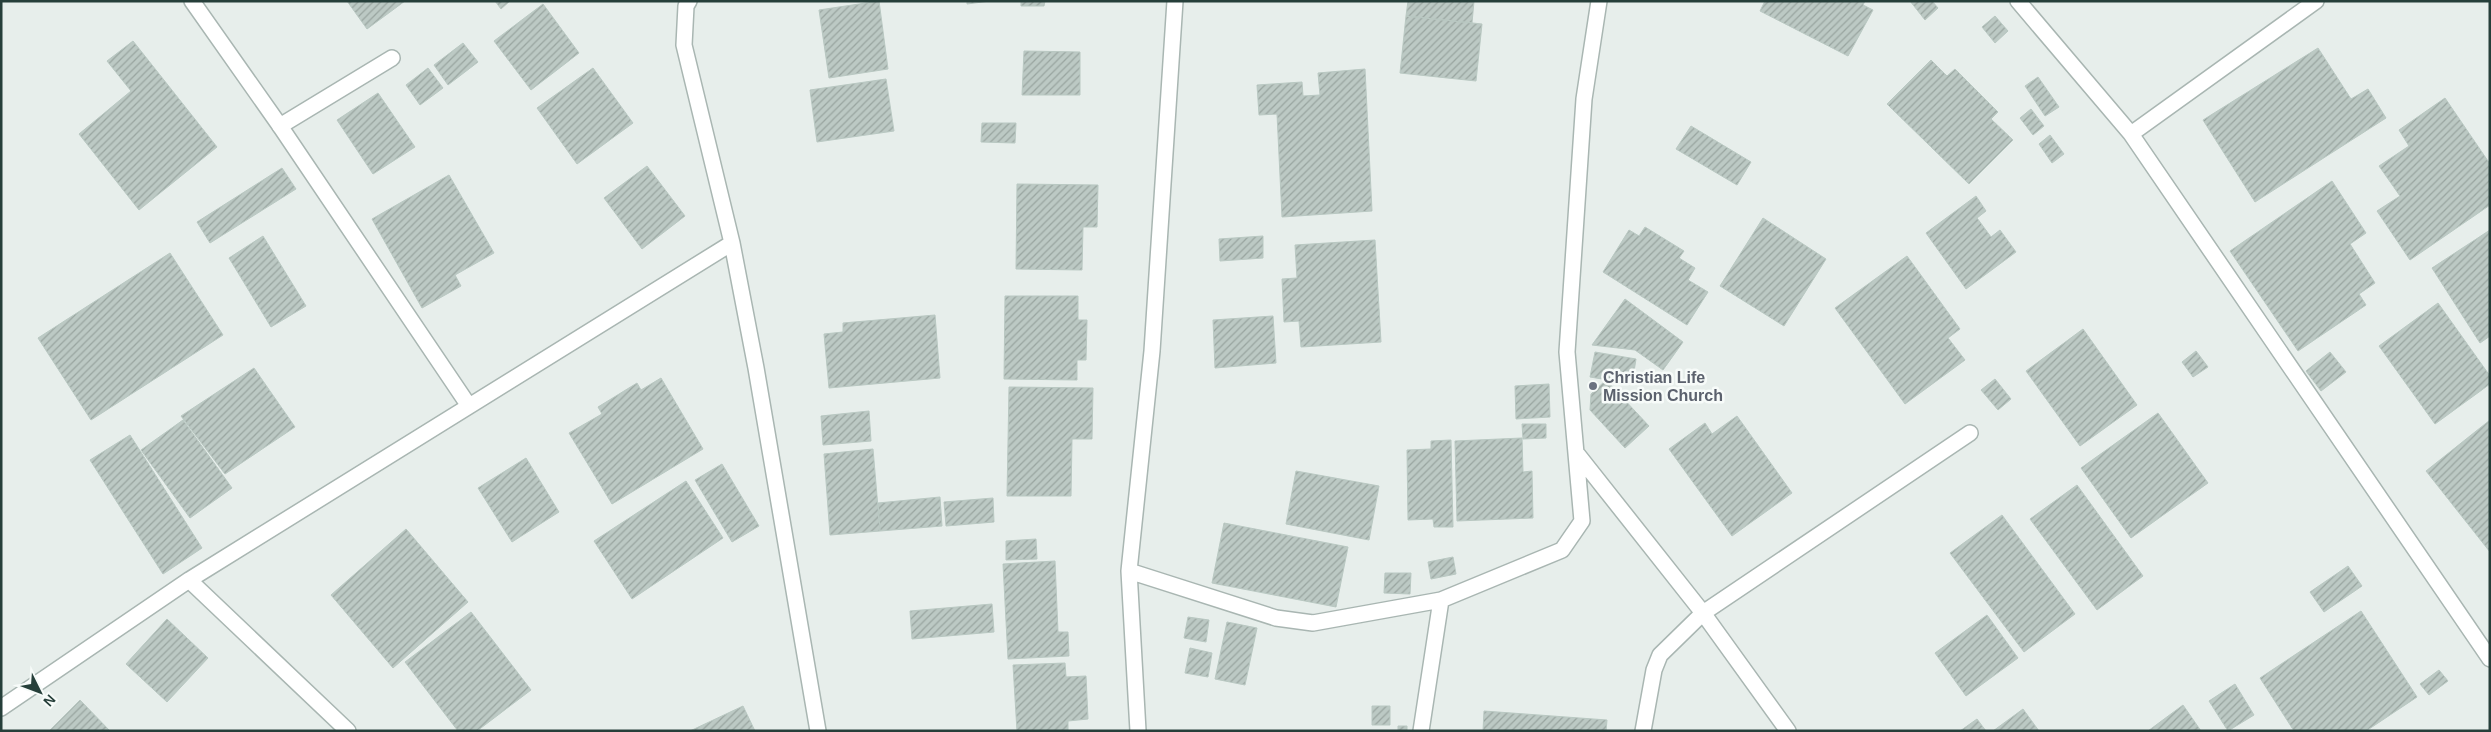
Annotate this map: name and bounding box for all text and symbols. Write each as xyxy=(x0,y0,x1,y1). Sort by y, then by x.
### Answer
place label: Christian Life Mission Church xyxy=(1603,369,1723,404)
marker: Christian Life Mission Church xyxy=(1587,380,1599,392)
north arrow xyxy=(15,667,65,717)
text: N xyxy=(40,692,59,710)

